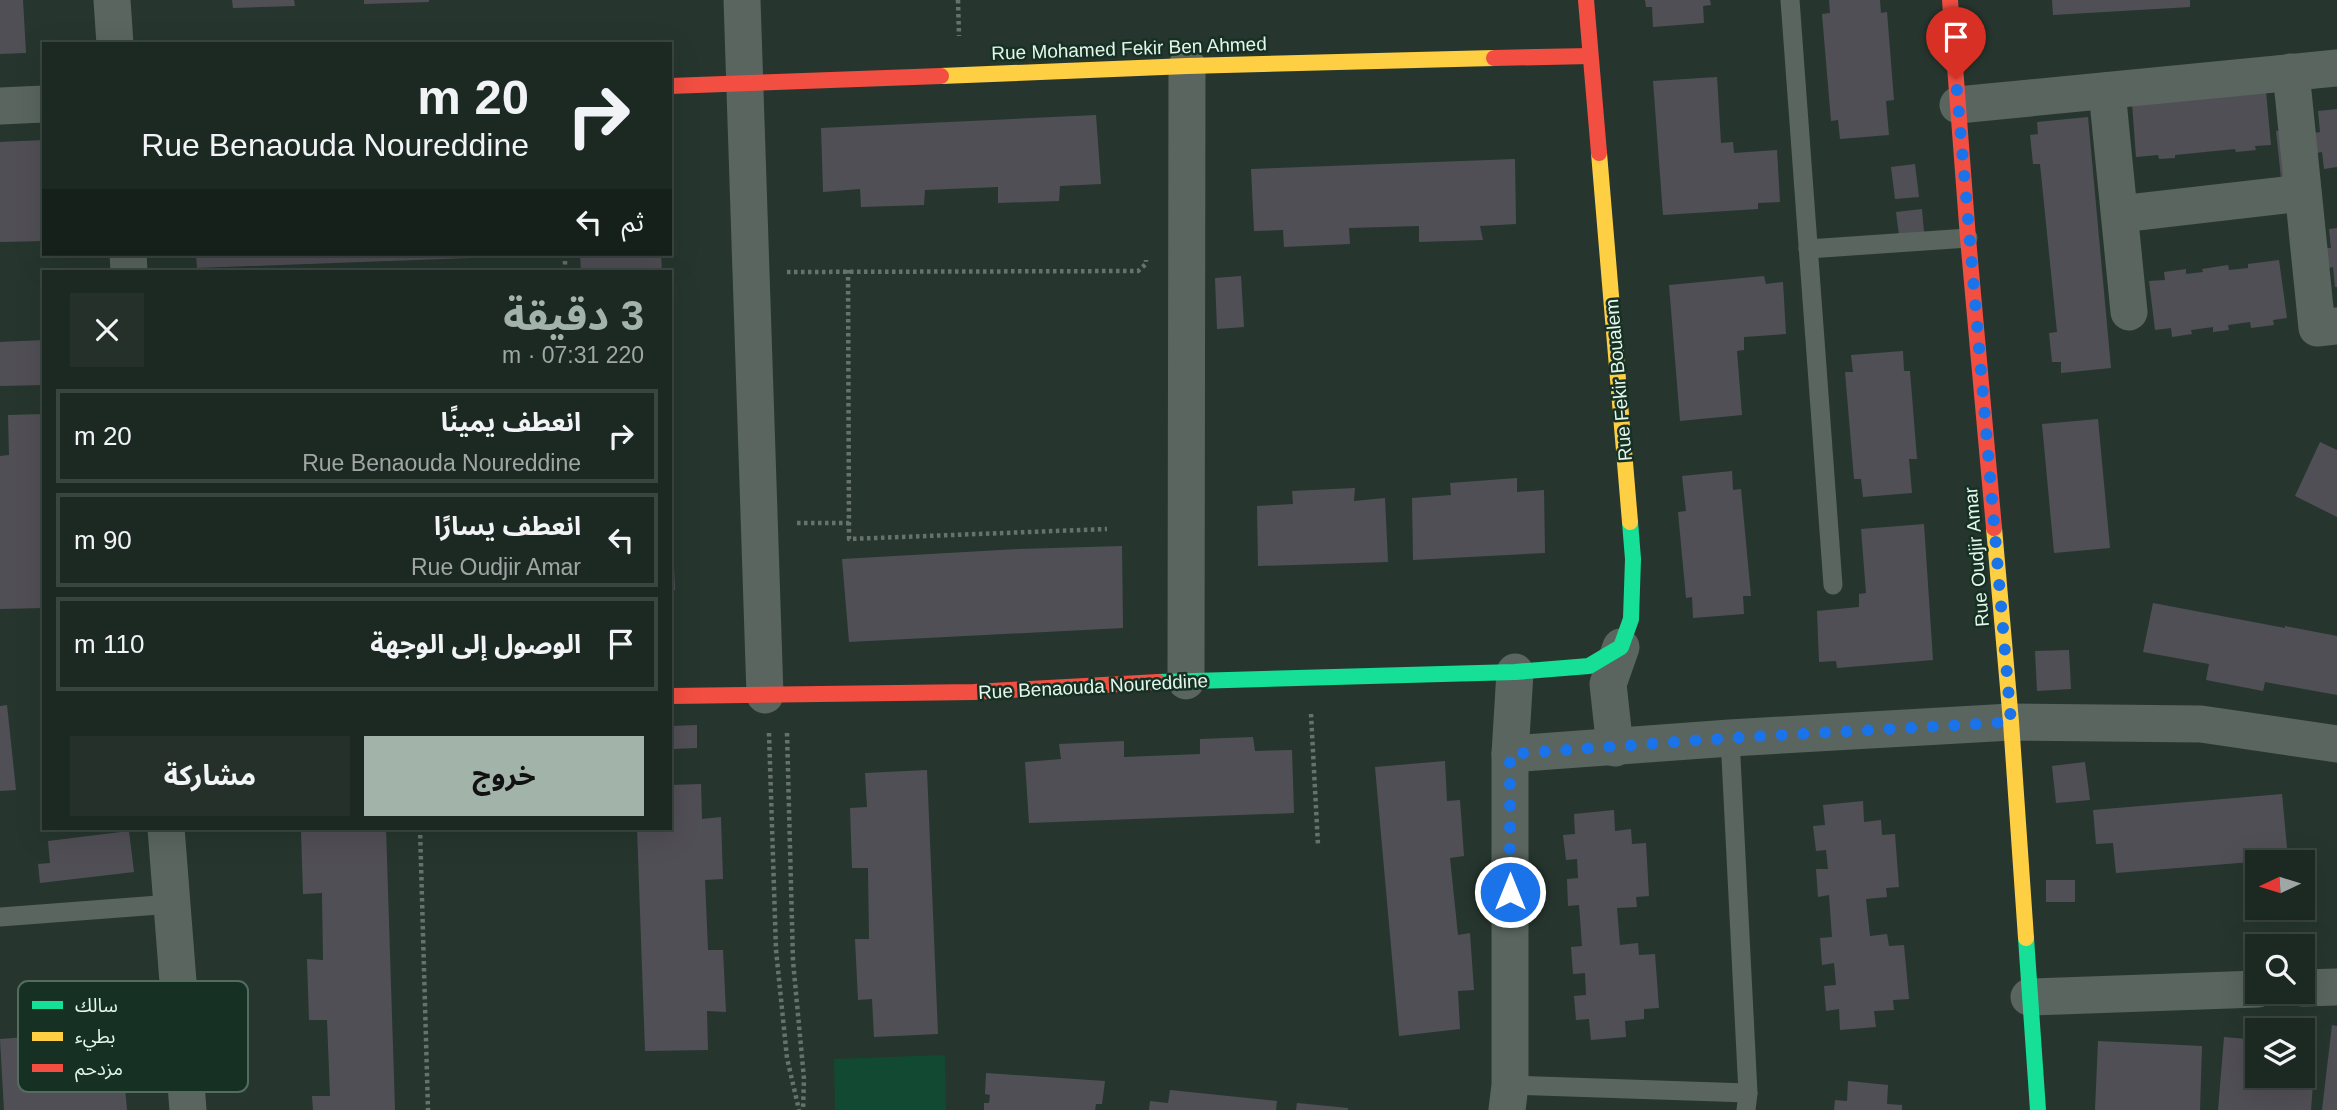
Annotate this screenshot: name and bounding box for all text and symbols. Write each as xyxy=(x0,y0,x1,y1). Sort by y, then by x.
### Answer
pin xyxy=(1926,7,1986,79)
icon: arrive xyxy=(1937,18,1975,56)
street label: Rue Mohamed Fekir Ben Ahmed xyxy=(991,33,1267,64)
text: 20 m xyxy=(417,70,529,124)
icon: right xyxy=(553,70,644,161)
text: Rue Benaouda Noureddine xyxy=(141,127,529,163)
icon: left xyxy=(570,203,608,241)
text: ثم xyxy=(622,207,644,237)
text: 3 دقيقة xyxy=(503,292,644,339)
button: close xyxy=(70,293,144,367)
street label: Rue Fekir Boualem xyxy=(1601,298,1636,462)
text: 220 m · 07:31 xyxy=(502,342,644,368)
text: انعطف يمينًا xyxy=(441,407,581,437)
icon: right xyxy=(602,417,640,455)
text: 20 m xyxy=(74,421,132,451)
text: Rue Benaouda Noureddine xyxy=(302,450,581,476)
street label: Rue Oudjir Amar xyxy=(1960,485,1993,628)
text: انعطف يسارًا xyxy=(434,511,581,541)
icon: left xyxy=(602,521,640,559)
text: 90 m xyxy=(74,525,132,555)
text: Rue Oudjir Amar xyxy=(411,554,581,580)
icon: arrive xyxy=(602,625,640,663)
text: 110 m xyxy=(74,629,144,659)
text: الوصول إلى الوجهة xyxy=(370,629,581,659)
street label: Rue Benaouda Noureddine xyxy=(977,670,1209,703)
button: مشاركة xyxy=(70,736,350,816)
button: خروج xyxy=(364,736,644,816)
north arrow xyxy=(2245,850,2315,920)
map controls xyxy=(2245,850,2315,1088)
position arrow xyxy=(1473,855,1547,929)
button: search xyxy=(2245,934,2315,1004)
legend xyxy=(18,981,248,1092)
text: سالك xyxy=(75,995,118,1016)
button: layers xyxy=(2245,1018,2315,1088)
text: بطيء xyxy=(75,1026,115,1051)
text: مزدحم xyxy=(75,1058,123,1083)

